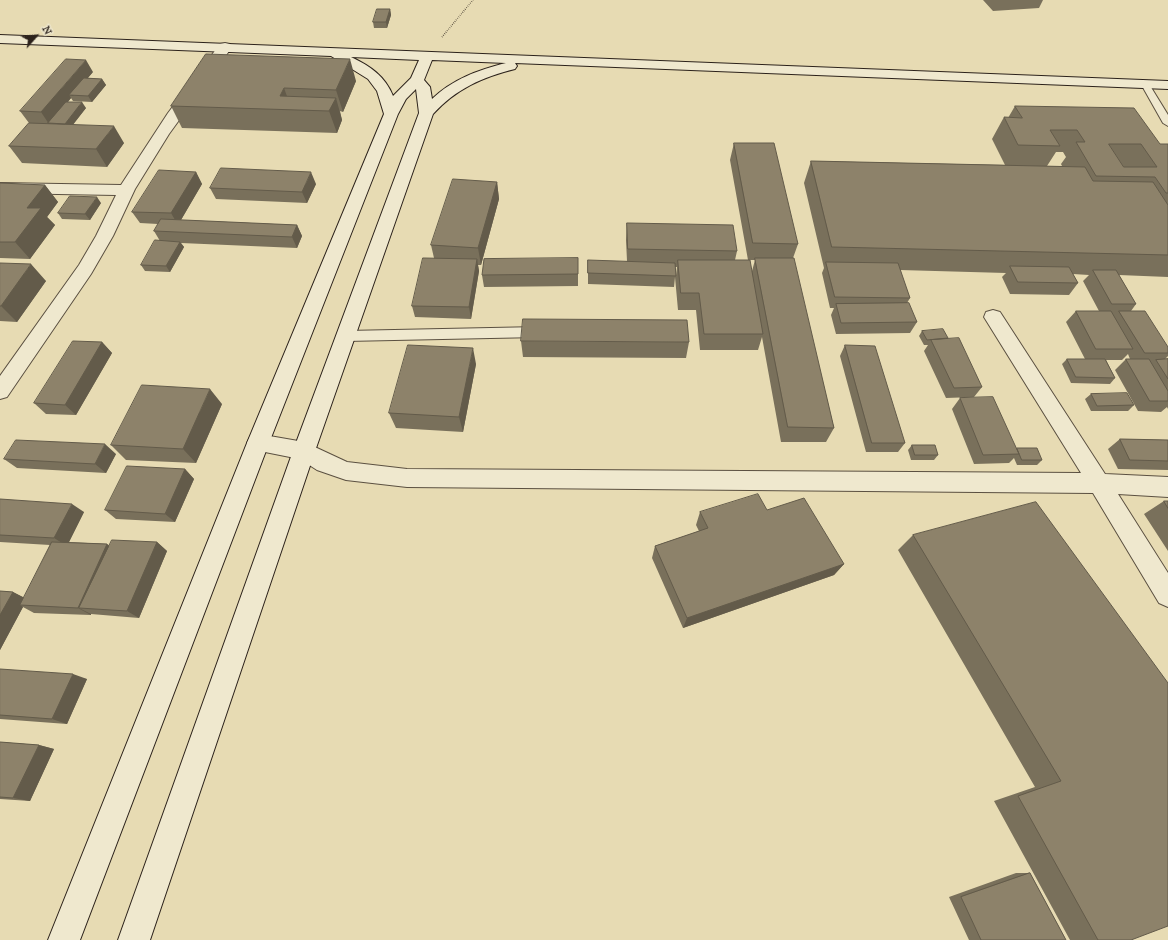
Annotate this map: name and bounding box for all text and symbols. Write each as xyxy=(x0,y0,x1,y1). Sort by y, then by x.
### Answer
north arrow xyxy=(16,16,56,56)
text: N xyxy=(39,24,55,37)

